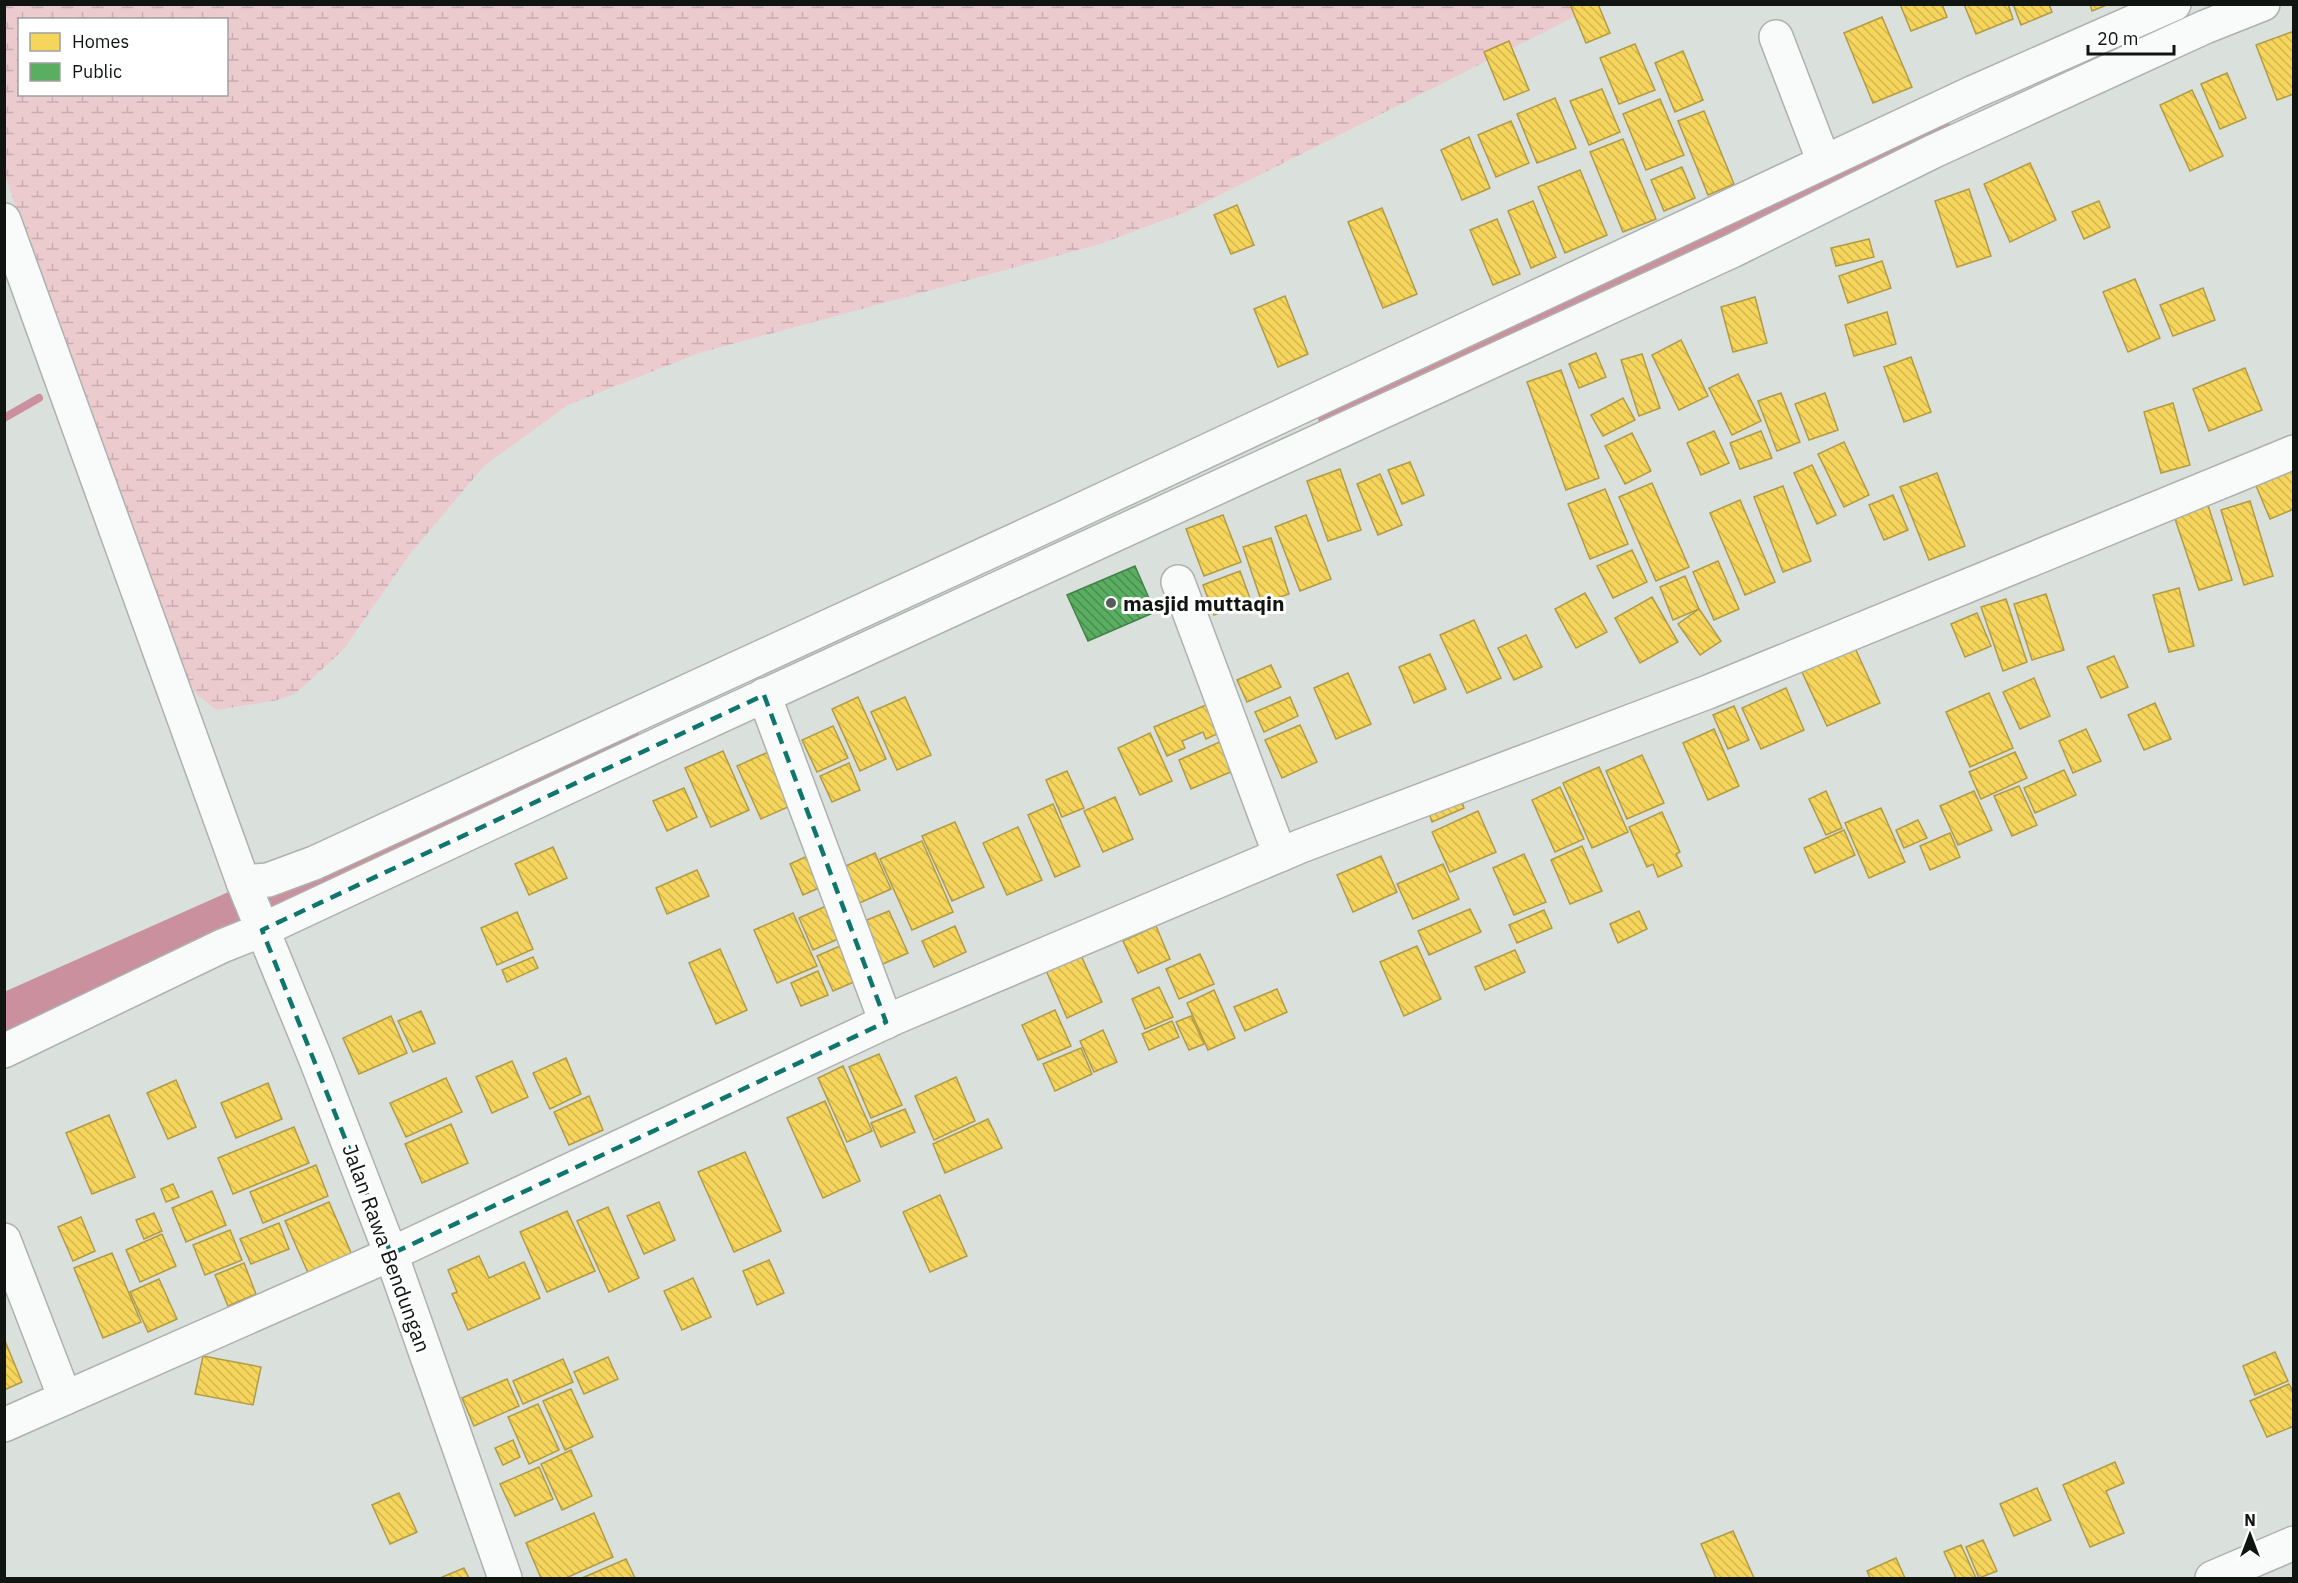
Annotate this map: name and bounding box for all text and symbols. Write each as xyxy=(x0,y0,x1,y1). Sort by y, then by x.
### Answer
legend xyxy=(18,18,228,96)
scale bar xyxy=(2088,18,2174,56)
text: 20 m xyxy=(2097,27,2139,50)
text: Homes xyxy=(72,30,129,53)
text: Public xyxy=(72,60,122,83)
place label: masjid muttaqin xyxy=(1123,589,1285,617)
marker: masjid muttaqin xyxy=(1104,596,1118,610)
street label: Jalan Rawa Bendungan xyxy=(336,1140,438,1356)
north arrow xyxy=(2220,1505,2280,1565)
text: N xyxy=(2244,1510,2256,1530)

